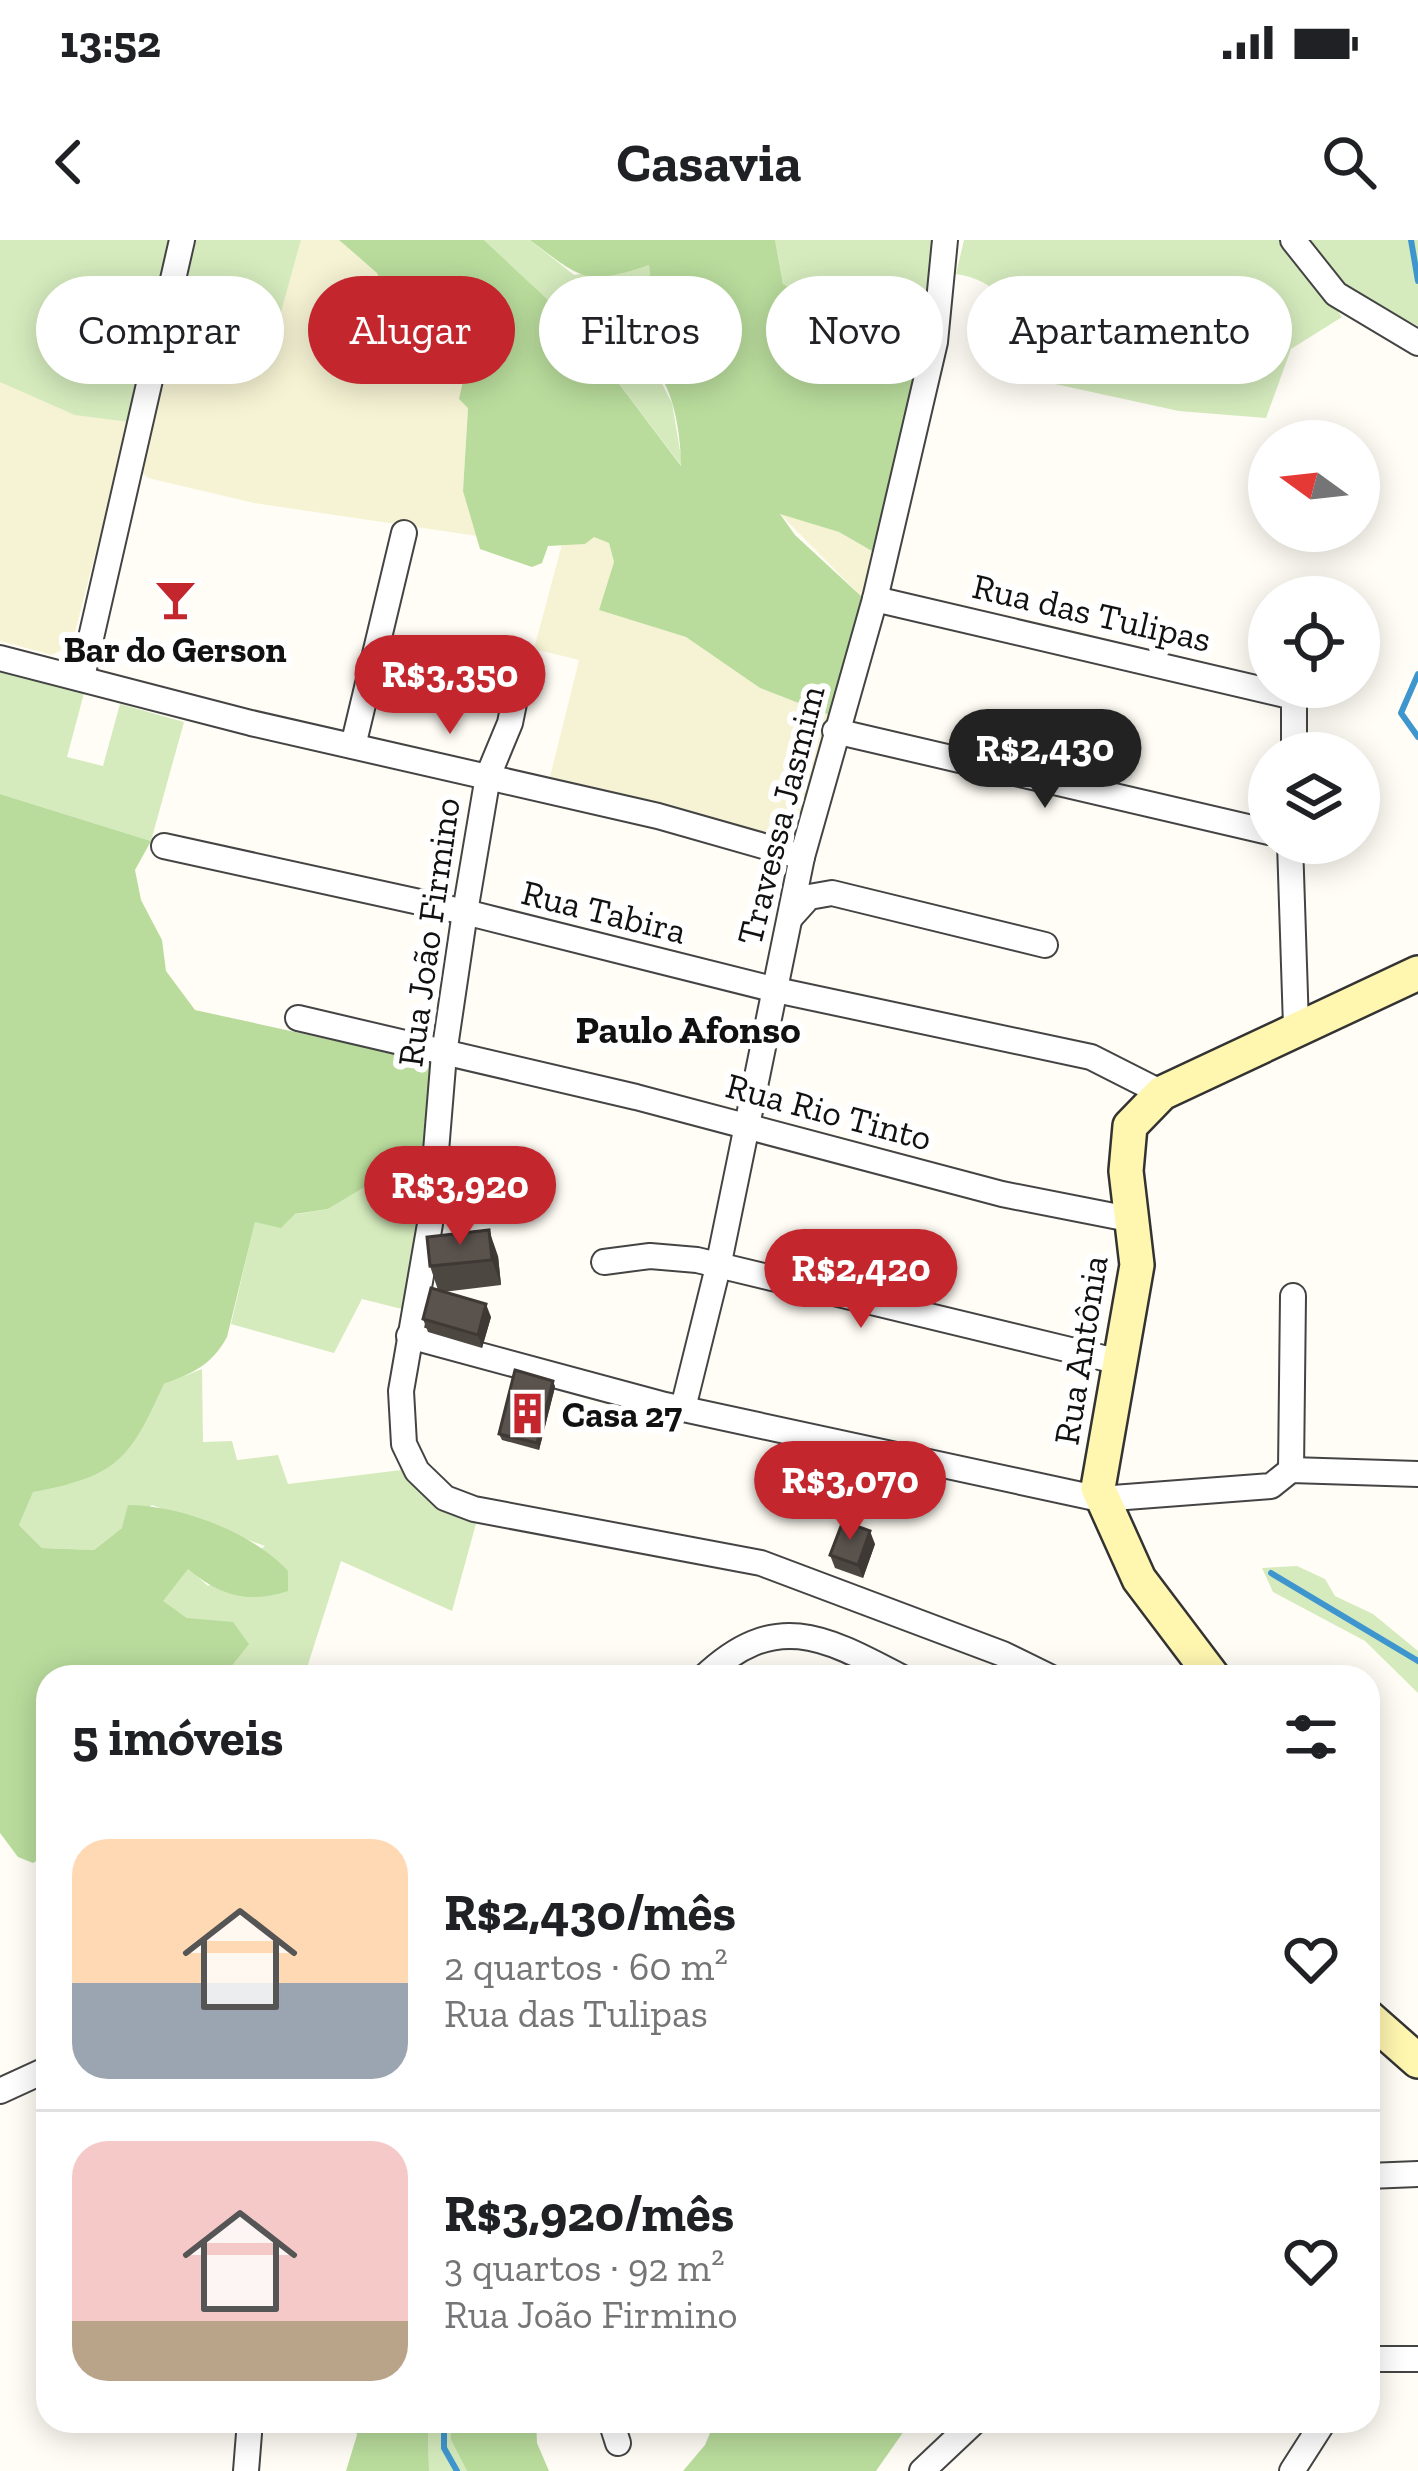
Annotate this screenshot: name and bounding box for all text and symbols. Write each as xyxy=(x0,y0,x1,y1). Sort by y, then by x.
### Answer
text: 13:52 xyxy=(60,15,161,69)
icon: back xyxy=(36,129,102,195)
icon: search xyxy=(1316,129,1382,195)
text: Casavia xyxy=(616,130,802,195)
chip: Comprar xyxy=(36,276,284,384)
chip: Alugar xyxy=(308,276,515,384)
chip: Filtros xyxy=(539,276,742,384)
chip: Novo xyxy=(766,276,943,384)
chip: Apartamento xyxy=(967,276,1292,384)
north arrow xyxy=(1248,420,1380,552)
map controls xyxy=(1248,420,1380,864)
street label: Rua das Tulipas xyxy=(968,564,1215,661)
bar icon: Bar do Gerson xyxy=(152,576,198,622)
button: locate xyxy=(1248,576,1380,708)
place label: Bar do Gerson xyxy=(63,628,287,671)
pin: R$3,350 xyxy=(339,635,561,737)
text: R$3,350 xyxy=(381,650,519,697)
street label: Travessa Jasmim xyxy=(728,681,833,949)
pin: R$2,430 xyxy=(934,709,1156,811)
text: R$2,430 xyxy=(975,724,1115,771)
button: layers xyxy=(1248,732,1380,864)
street label: Rua João Firmino xyxy=(388,795,469,1069)
street label: Rua Tabira xyxy=(517,870,690,953)
district label: Paulo Afonso xyxy=(575,1006,801,1053)
street label: Rua Rio Tinto xyxy=(721,1063,936,1160)
pin: R$3,920 xyxy=(349,1146,571,1248)
text: R$3,920 xyxy=(391,1161,529,1208)
pin: R$2,420 xyxy=(750,1229,972,1331)
text: R$2,420 xyxy=(791,1244,931,1291)
street label: Rua Antônia xyxy=(1044,1253,1117,1448)
building icon: Casa 27 xyxy=(505,1391,551,1437)
place label: Casa 27 xyxy=(562,1393,682,1436)
pin: R$3,070 xyxy=(739,1441,961,1543)
text: R$3,070 xyxy=(781,1456,919,1503)
icon: filters xyxy=(1278,1704,1344,1770)
text: 5 imóveis xyxy=(72,1707,283,1768)
text: R$2,430/mês xyxy=(444,1882,736,1943)
icon: home xyxy=(168,1887,312,2031)
icon: heart xyxy=(1278,1926,1344,1992)
text: 2 quartos · 60 m² xyxy=(444,1943,728,1990)
text: Rua das Tulipas xyxy=(444,1990,708,2037)
text: R$3,920/mês xyxy=(444,2183,734,2244)
icon: home xyxy=(168,2189,312,2333)
icon: heart xyxy=(1278,2228,1344,2294)
text: 3 quartos · 92 m² xyxy=(444,2244,725,2291)
text: Rua João Firmino xyxy=(444,2291,737,2338)

